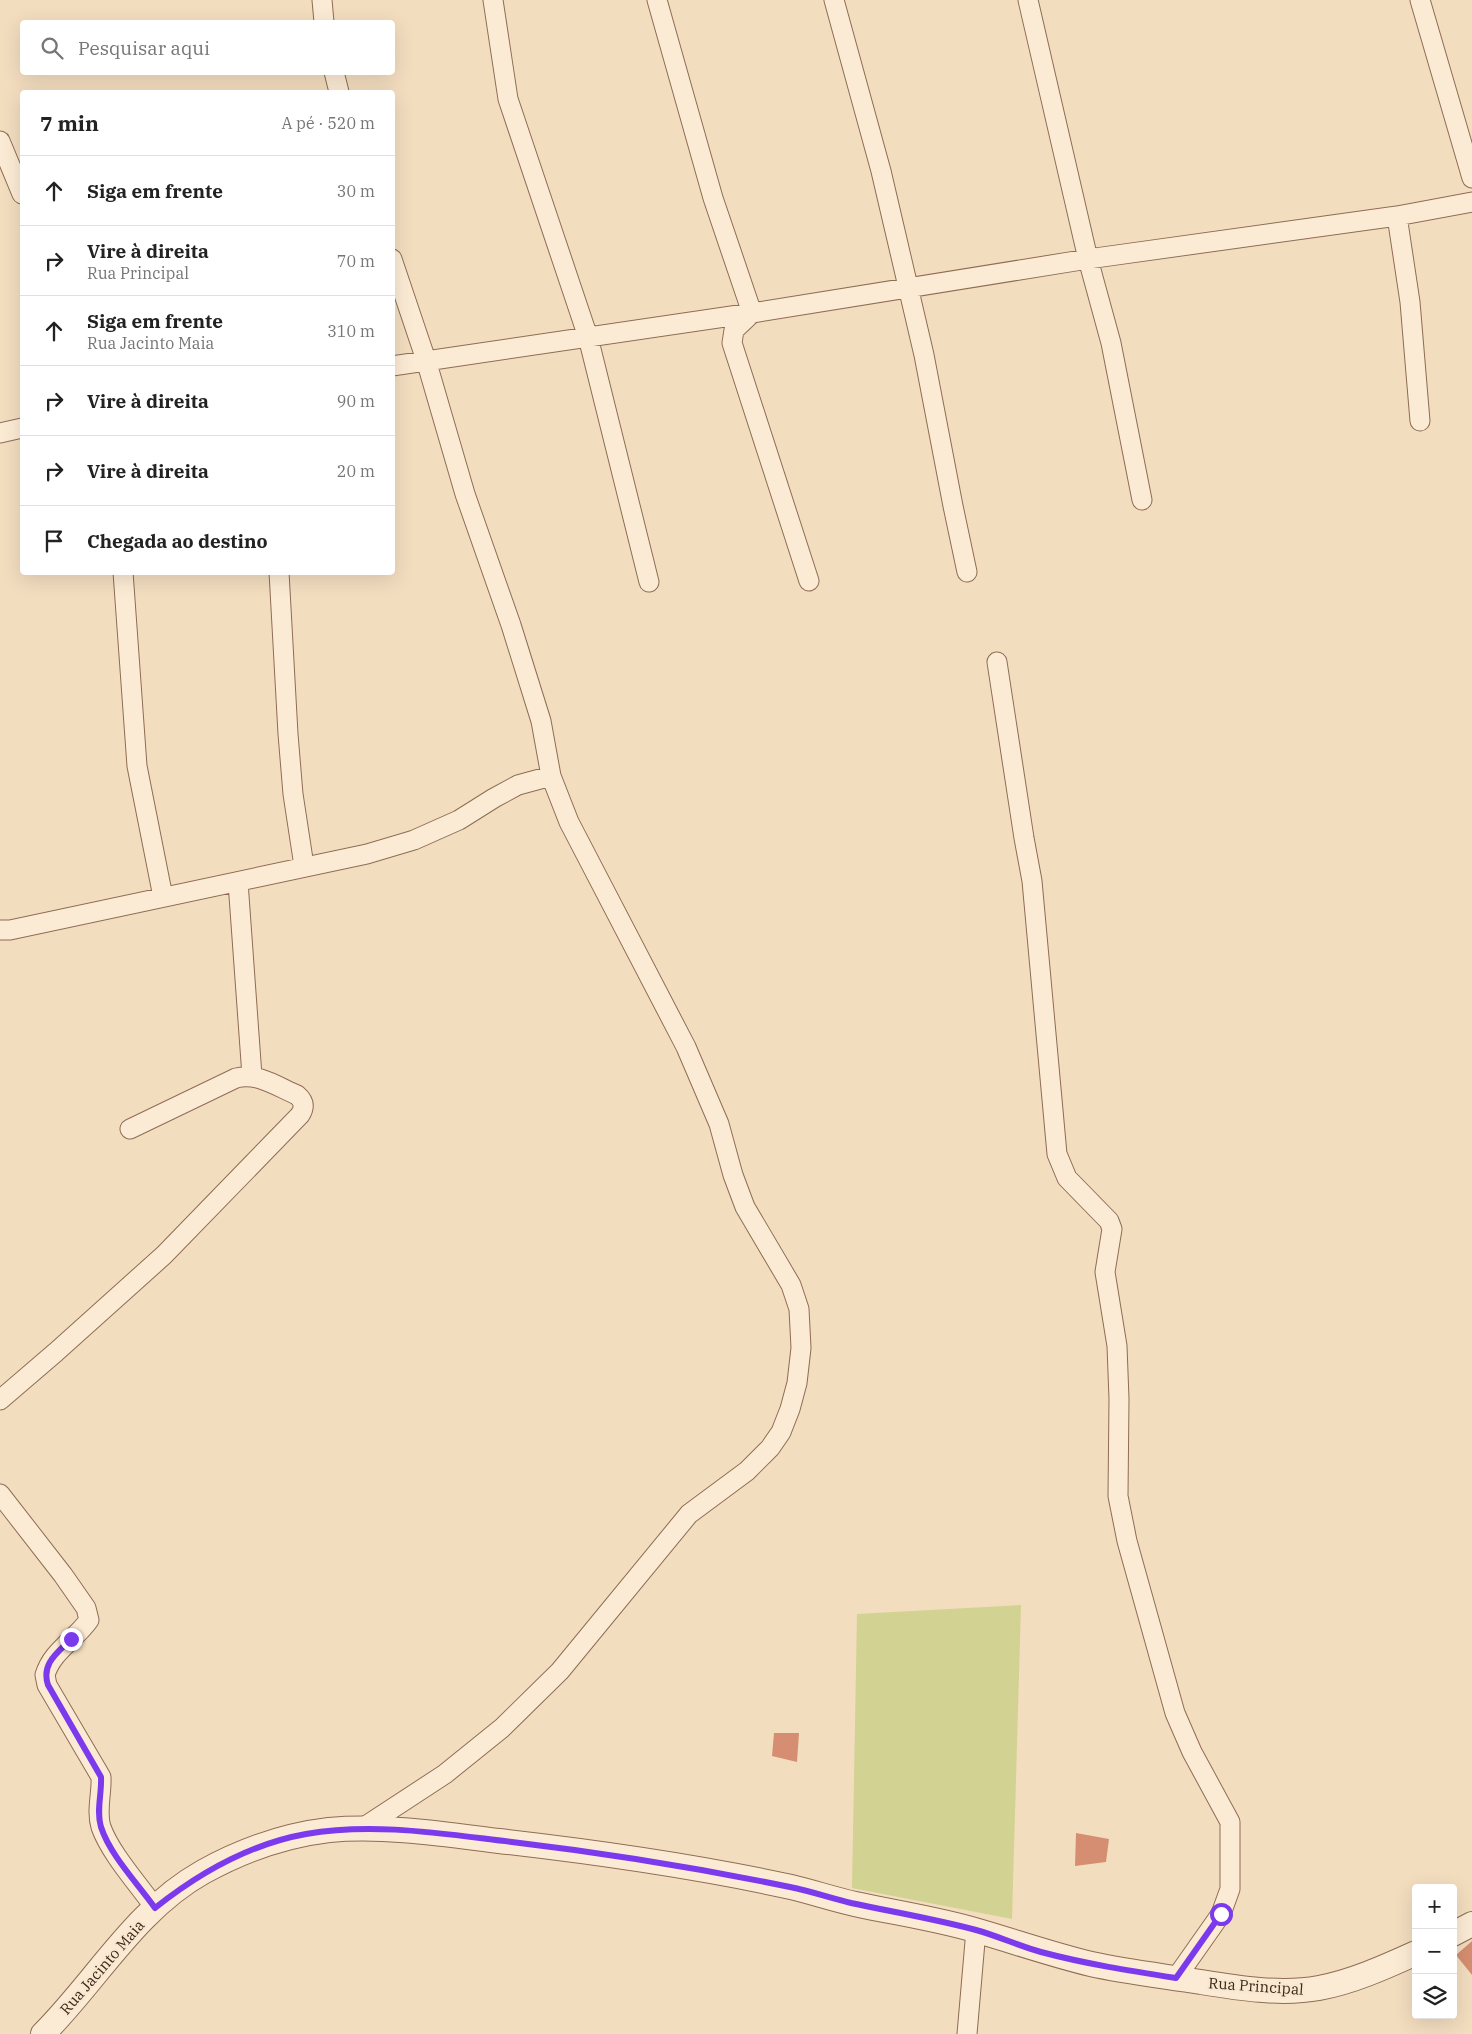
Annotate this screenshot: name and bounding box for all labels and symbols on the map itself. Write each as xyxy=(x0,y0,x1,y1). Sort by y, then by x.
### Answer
route end xyxy=(60,1628,83,1651)
route start xyxy=(1210,1903,1233,1926)
street label: Rua Jacinto Maia xyxy=(56,1916,148,2018)
street label: Rua Principal xyxy=(1208,1973,1304,1999)

